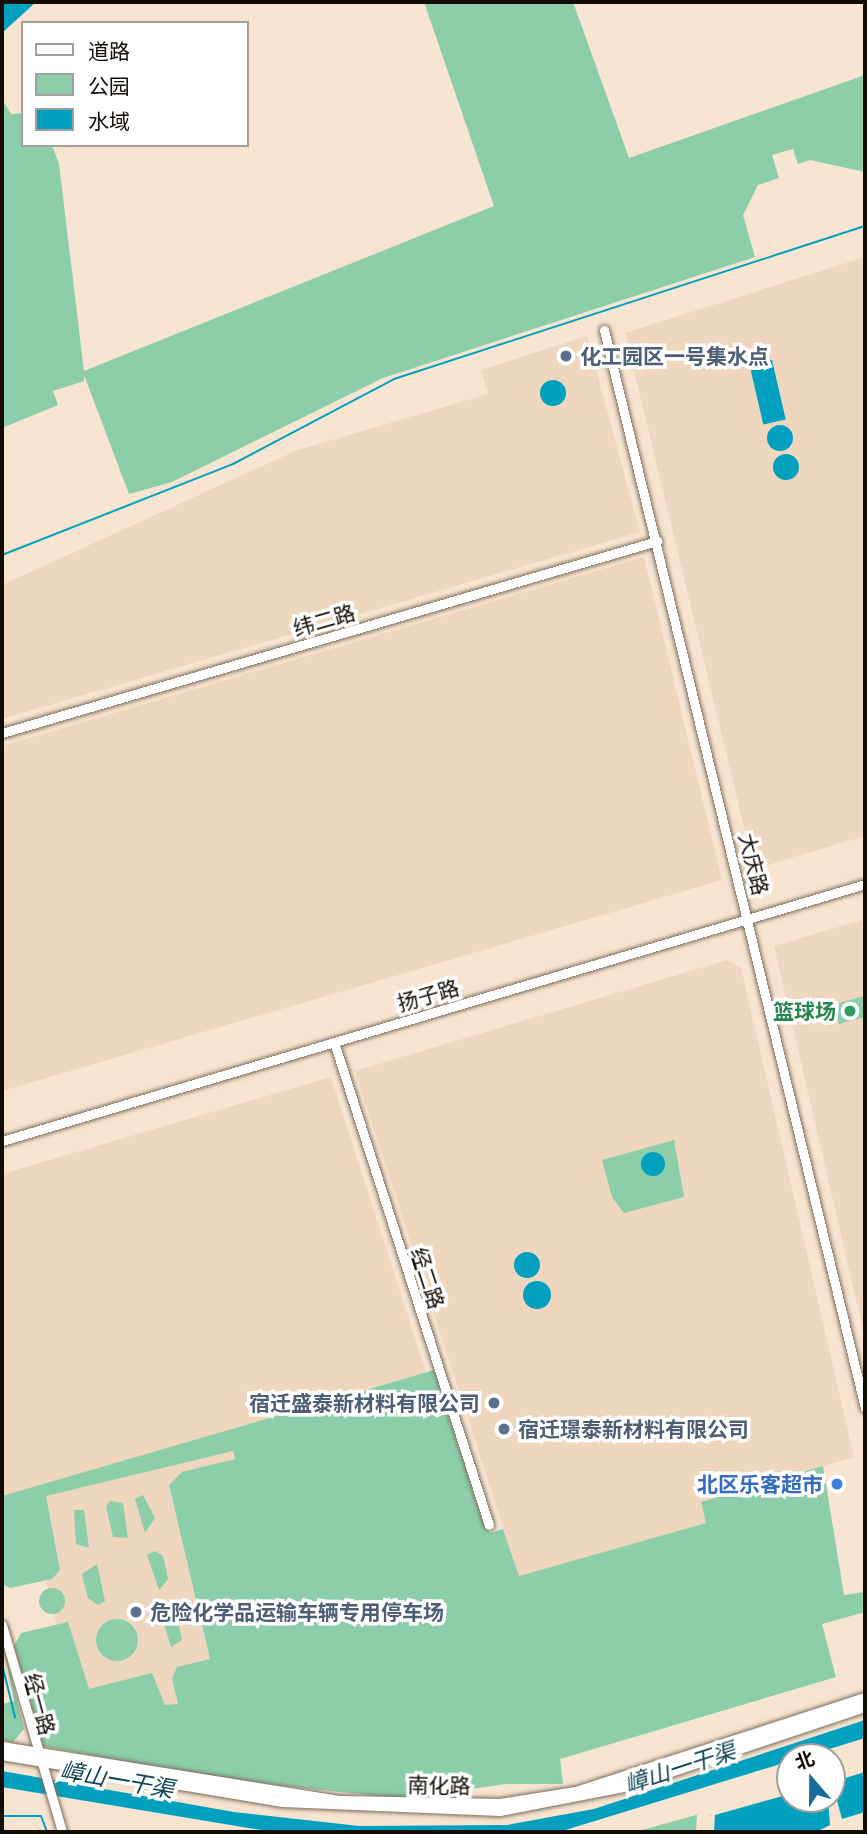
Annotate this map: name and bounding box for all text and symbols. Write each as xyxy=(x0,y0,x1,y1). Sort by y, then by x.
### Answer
legend xyxy=(21,21,248,147)
text: 道路 xyxy=(88,39,130,63)
text: 公园 xyxy=(88,74,130,98)
text: 水域 xyxy=(88,109,130,133)
place label: 化工园区一号集水点 xyxy=(580,343,769,369)
marker: 化工园区一号集水点 xyxy=(558,348,574,364)
street label: 纬二路 xyxy=(290,599,358,641)
street label: 大庆路 xyxy=(734,830,774,898)
street label: 扬子路 xyxy=(394,974,462,1016)
place label: 篮球场 xyxy=(773,998,836,1024)
marker: 篮球场 xyxy=(842,1003,858,1019)
street label: 经二路 xyxy=(406,1244,450,1312)
place label: 宿迁盛泰新材料有限公司 xyxy=(249,1390,480,1416)
marker: 宿迁盛泰新材料有限公司 xyxy=(486,1395,502,1411)
place label: 宿迁璟泰新材料有限公司 xyxy=(518,1416,749,1442)
marker: 宿迁璟泰新材料有限公司 xyxy=(496,1421,512,1437)
place label: 北区乐客超市 xyxy=(697,1471,823,1497)
marker: 北区乐客超市 xyxy=(829,1476,845,1492)
place label: 危险化学品运输车辆专用停车场 xyxy=(150,1599,444,1625)
marker: 危险化学品运输车辆专用停车场 xyxy=(128,1604,144,1620)
street label: 经一路 xyxy=(20,1670,60,1738)
water label: 嶂山一干渠 xyxy=(621,1737,739,1799)
north arrow xyxy=(776,1743,846,1813)
text: 北 xyxy=(792,1747,817,1774)
water label: 嶂山一干渠 xyxy=(58,1756,176,1804)
street label: 南化路 xyxy=(407,1772,471,1798)

